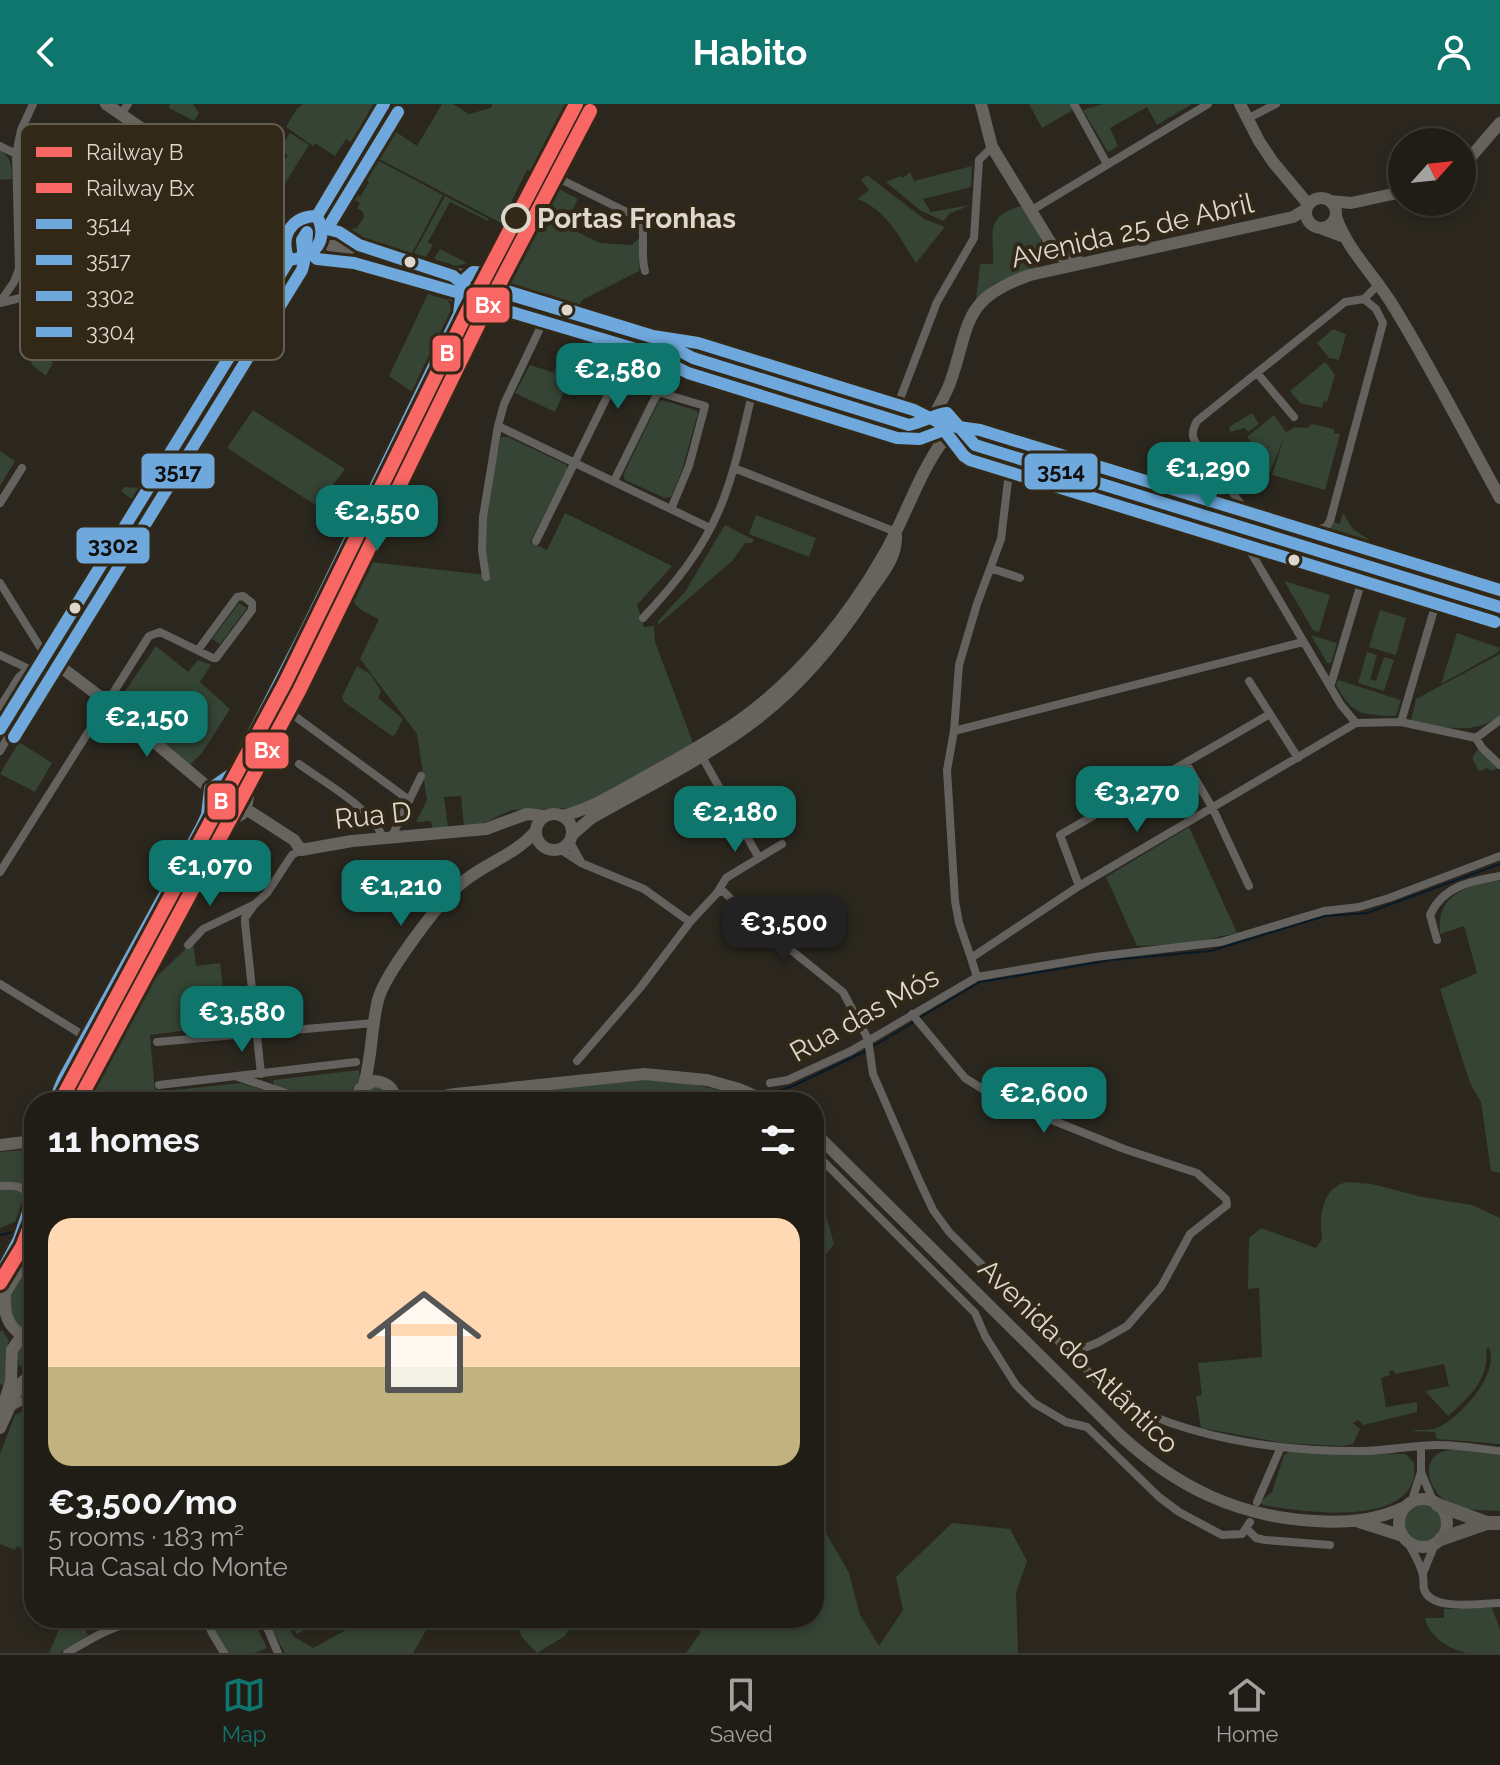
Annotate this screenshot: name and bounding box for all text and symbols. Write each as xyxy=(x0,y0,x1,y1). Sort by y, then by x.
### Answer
icon: back xyxy=(24,30,68,74)
icon: person xyxy=(1432,30,1476,74)
text: Habito xyxy=(693,31,807,73)
legend xyxy=(20,124,284,360)
north arrow xyxy=(1388,128,1476,216)
map controls xyxy=(1388,128,1476,216)
text: Railway B xyxy=(86,139,183,165)
text: Railway Bx xyxy=(86,175,194,201)
street label: Avenida 25 de Abril xyxy=(1008,186,1257,274)
place label: Portas Fronhas xyxy=(537,202,736,235)
marker: Portas Fronhas xyxy=(502,204,530,232)
text: 3514 xyxy=(86,211,131,237)
text: 3517 xyxy=(86,247,131,273)
unlabelled marker xyxy=(402,254,418,270)
text: 3302 xyxy=(86,283,134,309)
line badge: Bx xyxy=(465,286,511,324)
text: Bx xyxy=(475,292,502,318)
unlabelled marker xyxy=(559,302,575,318)
text: 3304 xyxy=(86,319,135,345)
line badge: B xyxy=(431,334,462,373)
text: B xyxy=(440,340,455,366)
pin: €2,580 xyxy=(553,343,683,411)
text: €2,580 xyxy=(574,354,662,384)
pin: €1,290 xyxy=(1143,442,1273,510)
line badge: 3517 xyxy=(140,452,216,490)
line badge: 3514 xyxy=(1023,452,1099,491)
text: €1,290 xyxy=(1165,453,1251,483)
text: 3517 xyxy=(154,458,202,484)
text: 3514 xyxy=(1037,458,1085,484)
pin: €2,550 xyxy=(312,485,442,553)
text: €2,550 xyxy=(334,496,420,526)
line badge: 3302 xyxy=(75,526,151,565)
text: 3302 xyxy=(88,532,138,558)
unlabelled marker xyxy=(1286,552,1302,568)
unlabelled marker xyxy=(67,600,83,616)
pin: €2,150 xyxy=(82,691,212,759)
text: €2,150 xyxy=(105,702,189,732)
line badge: Bx xyxy=(244,731,290,770)
text: Bx xyxy=(254,737,281,763)
pin: €3,270 xyxy=(1072,766,1202,834)
text: €3,270 xyxy=(1094,777,1180,807)
line badge: B xyxy=(206,782,237,821)
pin: €2,180 xyxy=(670,786,800,854)
text: B xyxy=(214,788,229,814)
street label: Rua D xyxy=(333,795,413,836)
text: €2,180 xyxy=(692,797,778,827)
pin: €1,070 xyxy=(145,840,275,908)
text: €1,070 xyxy=(167,851,253,881)
pin: €1,210 xyxy=(336,860,466,928)
text: €1,210 xyxy=(359,871,443,901)
pin: €3,500 xyxy=(719,896,849,964)
text: €3,500 xyxy=(740,907,828,937)
street label: Rua das Mós xyxy=(784,960,944,1069)
pin: €3,580 xyxy=(177,986,307,1054)
text: €3,580 xyxy=(198,997,286,1027)
pin: €2,600 xyxy=(979,1067,1109,1135)
text: €2,600 xyxy=(999,1078,1089,1108)
icon: filters xyxy=(756,1118,800,1162)
text: 11 homes xyxy=(48,1120,200,1160)
street label: Avenida do Atlântico xyxy=(972,1252,1186,1460)
icon: home xyxy=(352,1270,496,1414)
text: €3,500/mo xyxy=(48,1482,237,1522)
text: 5 rooms · 183 m² xyxy=(48,1522,244,1552)
text: Rua Casal do Monte xyxy=(48,1552,288,1582)
tab: Map xyxy=(222,1673,266,1747)
tab: Saved xyxy=(710,1673,773,1747)
tab: Home xyxy=(1216,1673,1278,1747)

